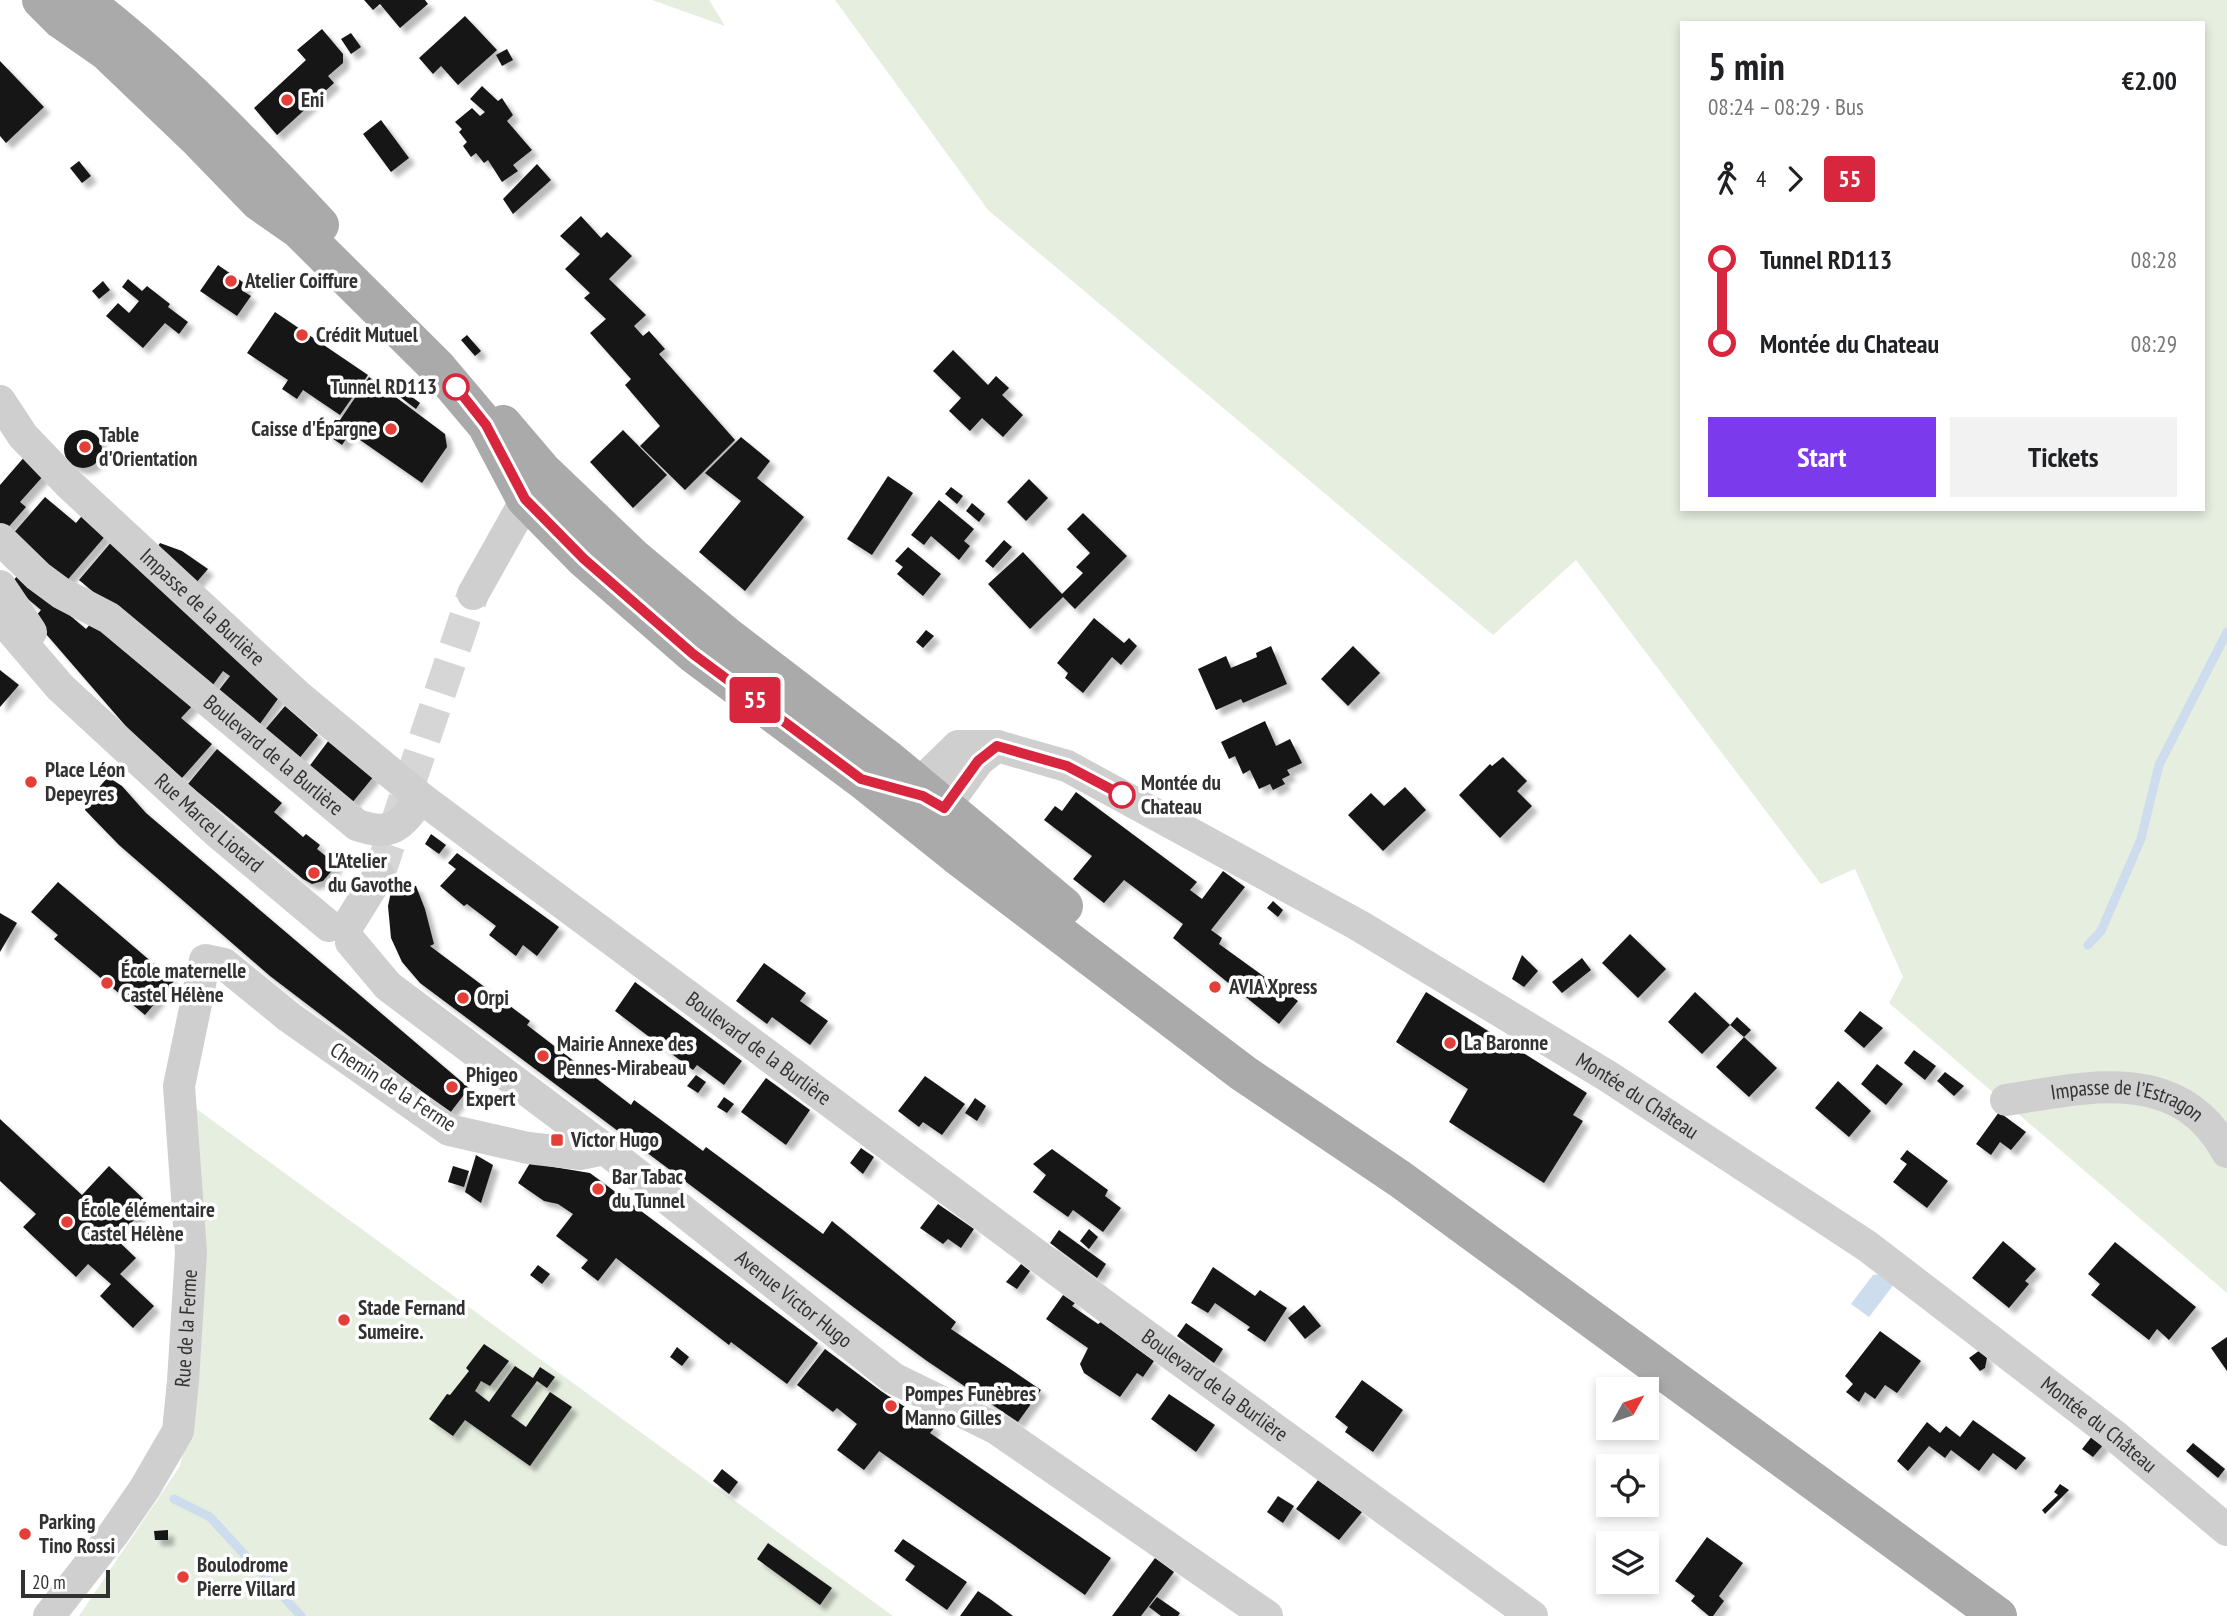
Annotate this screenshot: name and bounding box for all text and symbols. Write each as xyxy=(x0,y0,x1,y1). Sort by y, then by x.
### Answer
text: 5 min xyxy=(1708,41,1785,90)
text: €2.00 xyxy=(2122,64,2177,97)
place label: Eni xyxy=(301,86,324,113)
marker: Eni xyxy=(279,92,295,108)
text: 08:24 – 08:29 · Bus xyxy=(1708,92,1864,121)
icon: walk xyxy=(1708,160,1746,198)
icon: forward xyxy=(1776,160,1814,198)
text: 55 xyxy=(1838,163,1861,194)
text: 4 xyxy=(1756,164,1766,193)
text: Tunnel RD113 xyxy=(1760,243,1892,276)
text: 08:28 xyxy=(2131,245,2177,274)
place label: Atelier Coiffure xyxy=(244,267,358,294)
marker: Atelier Coiffure xyxy=(223,273,239,289)
place label: Crédit Mutuel xyxy=(316,321,419,348)
marker: Crédit Mutuel xyxy=(294,327,310,343)
text: Montée du Chateau xyxy=(1760,327,1939,360)
text: 08:29 xyxy=(2131,329,2177,358)
place label: Tunnel RD113 xyxy=(330,373,437,400)
marker: Tunnel RD113 xyxy=(443,374,469,400)
place label: Caisse d'Épargne xyxy=(251,415,377,442)
button: Start xyxy=(1708,417,1936,497)
button: Tickets xyxy=(1950,417,2177,497)
place label: Table d'Orientation xyxy=(99,421,198,472)
marker: Caisse d'Épargne xyxy=(383,421,399,437)
marker: Table d'Orientation xyxy=(77,439,93,455)
street label: Impasse de la Burlière xyxy=(134,542,271,672)
line badge: 55 xyxy=(724,677,786,723)
text: 55 xyxy=(744,684,766,715)
street label: Boulevard de la Burlière xyxy=(198,689,349,821)
place label: Place Léon Depeyres xyxy=(45,756,125,807)
street label: Rue Marcel Liotard xyxy=(149,767,269,878)
place label: Montée du Chateau xyxy=(1141,769,1221,820)
marker: Place Léon Depeyres xyxy=(23,774,39,790)
marker: Montée du Chateau xyxy=(1109,782,1135,808)
place label: L'Atelier du Gavothe xyxy=(328,847,412,898)
marker: L'Atelier du Gavothe xyxy=(306,865,322,881)
place label: École maternelle Castel Hélène xyxy=(121,957,246,1008)
place label: AVIA Xpress xyxy=(1228,973,1317,1000)
marker: École maternelle Castel Hélène xyxy=(99,975,115,991)
marker: AVIA Xpress xyxy=(1207,979,1223,995)
place label: Orpi xyxy=(477,984,509,1011)
street label: Boulevard de la Burlière xyxy=(681,985,837,1111)
marker: Orpi xyxy=(455,990,471,1006)
place label: La Baronne xyxy=(1464,1029,1548,1056)
place label: Mairie Annexe des Pennes-Mirabeau xyxy=(557,1030,694,1081)
marker: La Baronne xyxy=(1442,1035,1458,1051)
street label: Chemin de la Ferme xyxy=(325,1036,461,1137)
street label: Montée du Château xyxy=(1571,1046,1704,1145)
marker: Mairie Annexe des Pennes-Mirabeau xyxy=(535,1048,551,1064)
place label: Phigeo Expert xyxy=(466,1061,518,1112)
street label: Impasse de l’Estragon xyxy=(2049,1073,2210,1127)
marker: Phigeo Expert xyxy=(444,1079,460,1095)
place label: Victor Hugo xyxy=(570,1126,659,1153)
marker: Victor Hugo xyxy=(549,1132,565,1148)
place label: Bar Tabac du Tunnel xyxy=(612,1163,686,1214)
marker: Bar Tabac du Tunnel xyxy=(590,1181,606,1197)
place label: École élémentaire Castel Hélène xyxy=(81,1196,215,1247)
marker: École élémentaire Castel Hélène xyxy=(59,1214,75,1230)
street label: Avenue Victor Hugo xyxy=(730,1244,858,1354)
street label: Rue de la Ferme xyxy=(168,1269,203,1388)
place label: Stade Fernand Sumeire. xyxy=(358,1294,465,1345)
marker: Stade Fernand Sumeire. xyxy=(336,1312,352,1328)
street label: Boulevard de la Burlière xyxy=(1136,1323,1294,1447)
street label: Montée du Château xyxy=(2036,1370,2163,1478)
north arrow xyxy=(1596,1377,1659,1440)
map controls xyxy=(1596,1377,1659,1594)
place label: Pompes Funèbres Manno Gilles xyxy=(905,1380,1036,1431)
marker: Pompes Funèbres Manno Gilles xyxy=(883,1398,899,1414)
button: locate xyxy=(1596,1454,1659,1517)
place label: Parking Tino Rossi xyxy=(39,1508,115,1559)
marker: Parking Tino Rossi xyxy=(17,1526,33,1542)
button: layers xyxy=(1596,1531,1659,1594)
place label: Boulodrome Pierre Villard xyxy=(197,1551,295,1602)
scale bar xyxy=(21,1567,110,1599)
marker: Boulodrome Pierre Villard xyxy=(175,1569,191,1585)
text: 20 m xyxy=(32,1570,66,1594)

